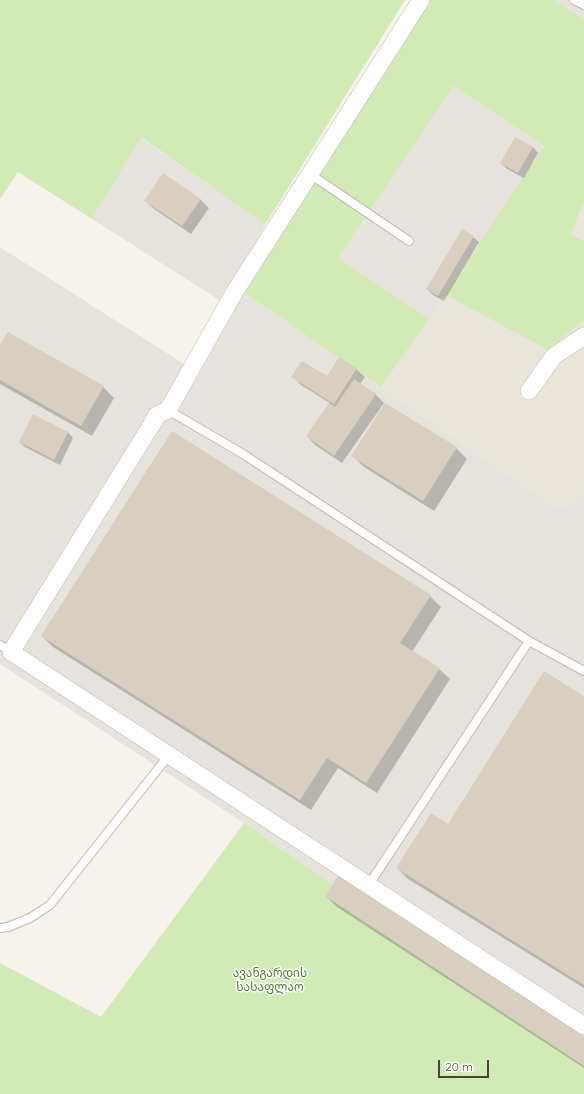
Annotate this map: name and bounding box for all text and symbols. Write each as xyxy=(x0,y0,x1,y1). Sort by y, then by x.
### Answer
park label: ავანგარდის სასაფლაო xyxy=(233,966,307,994)
scale bar xyxy=(440,1052,491,1078)
text: 20 m xyxy=(445,1059,473,1074)

